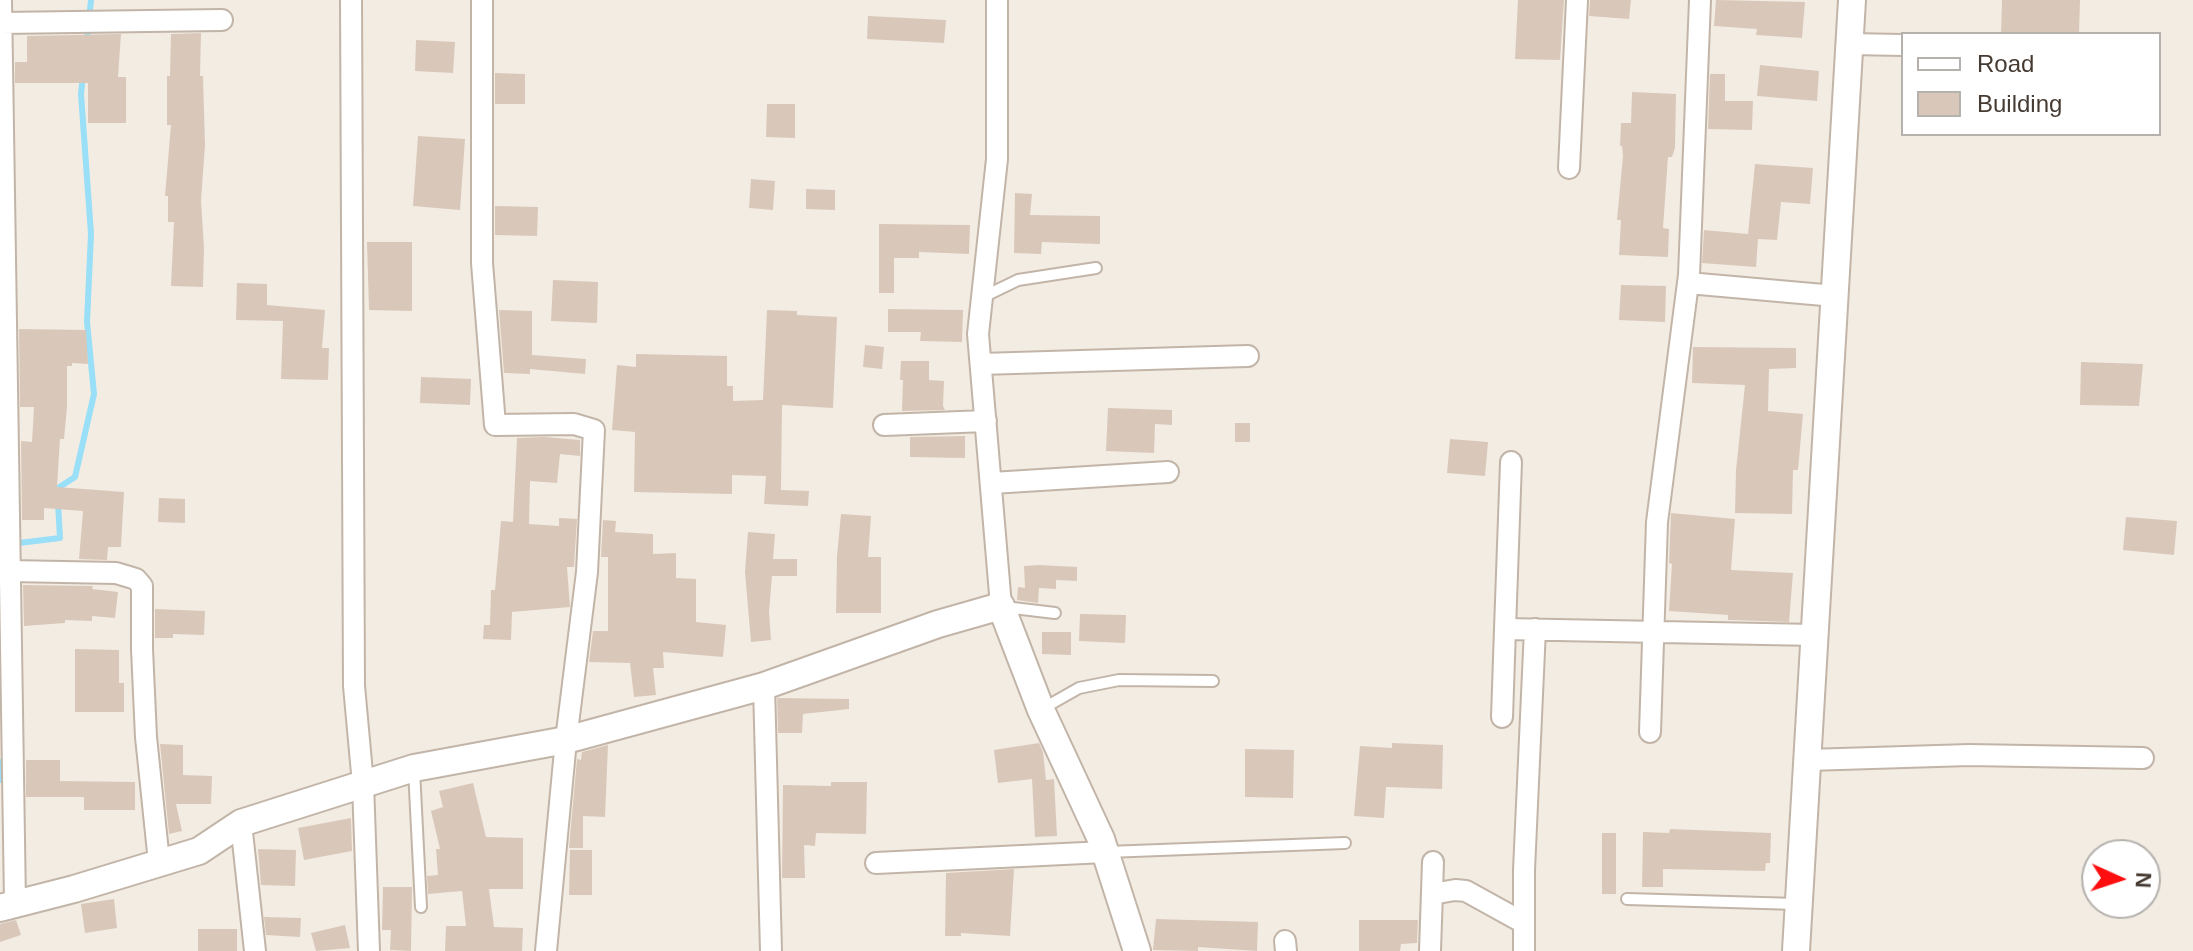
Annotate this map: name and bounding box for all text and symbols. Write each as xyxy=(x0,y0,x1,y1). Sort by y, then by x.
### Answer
legend xyxy=(1901,32,2161,136)
text: Road xyxy=(1977,50,2034,77)
text: Building xyxy=(1977,90,2062,117)
north arrow xyxy=(2081,839,2161,919)
text: N xyxy=(2131,872,2156,889)

